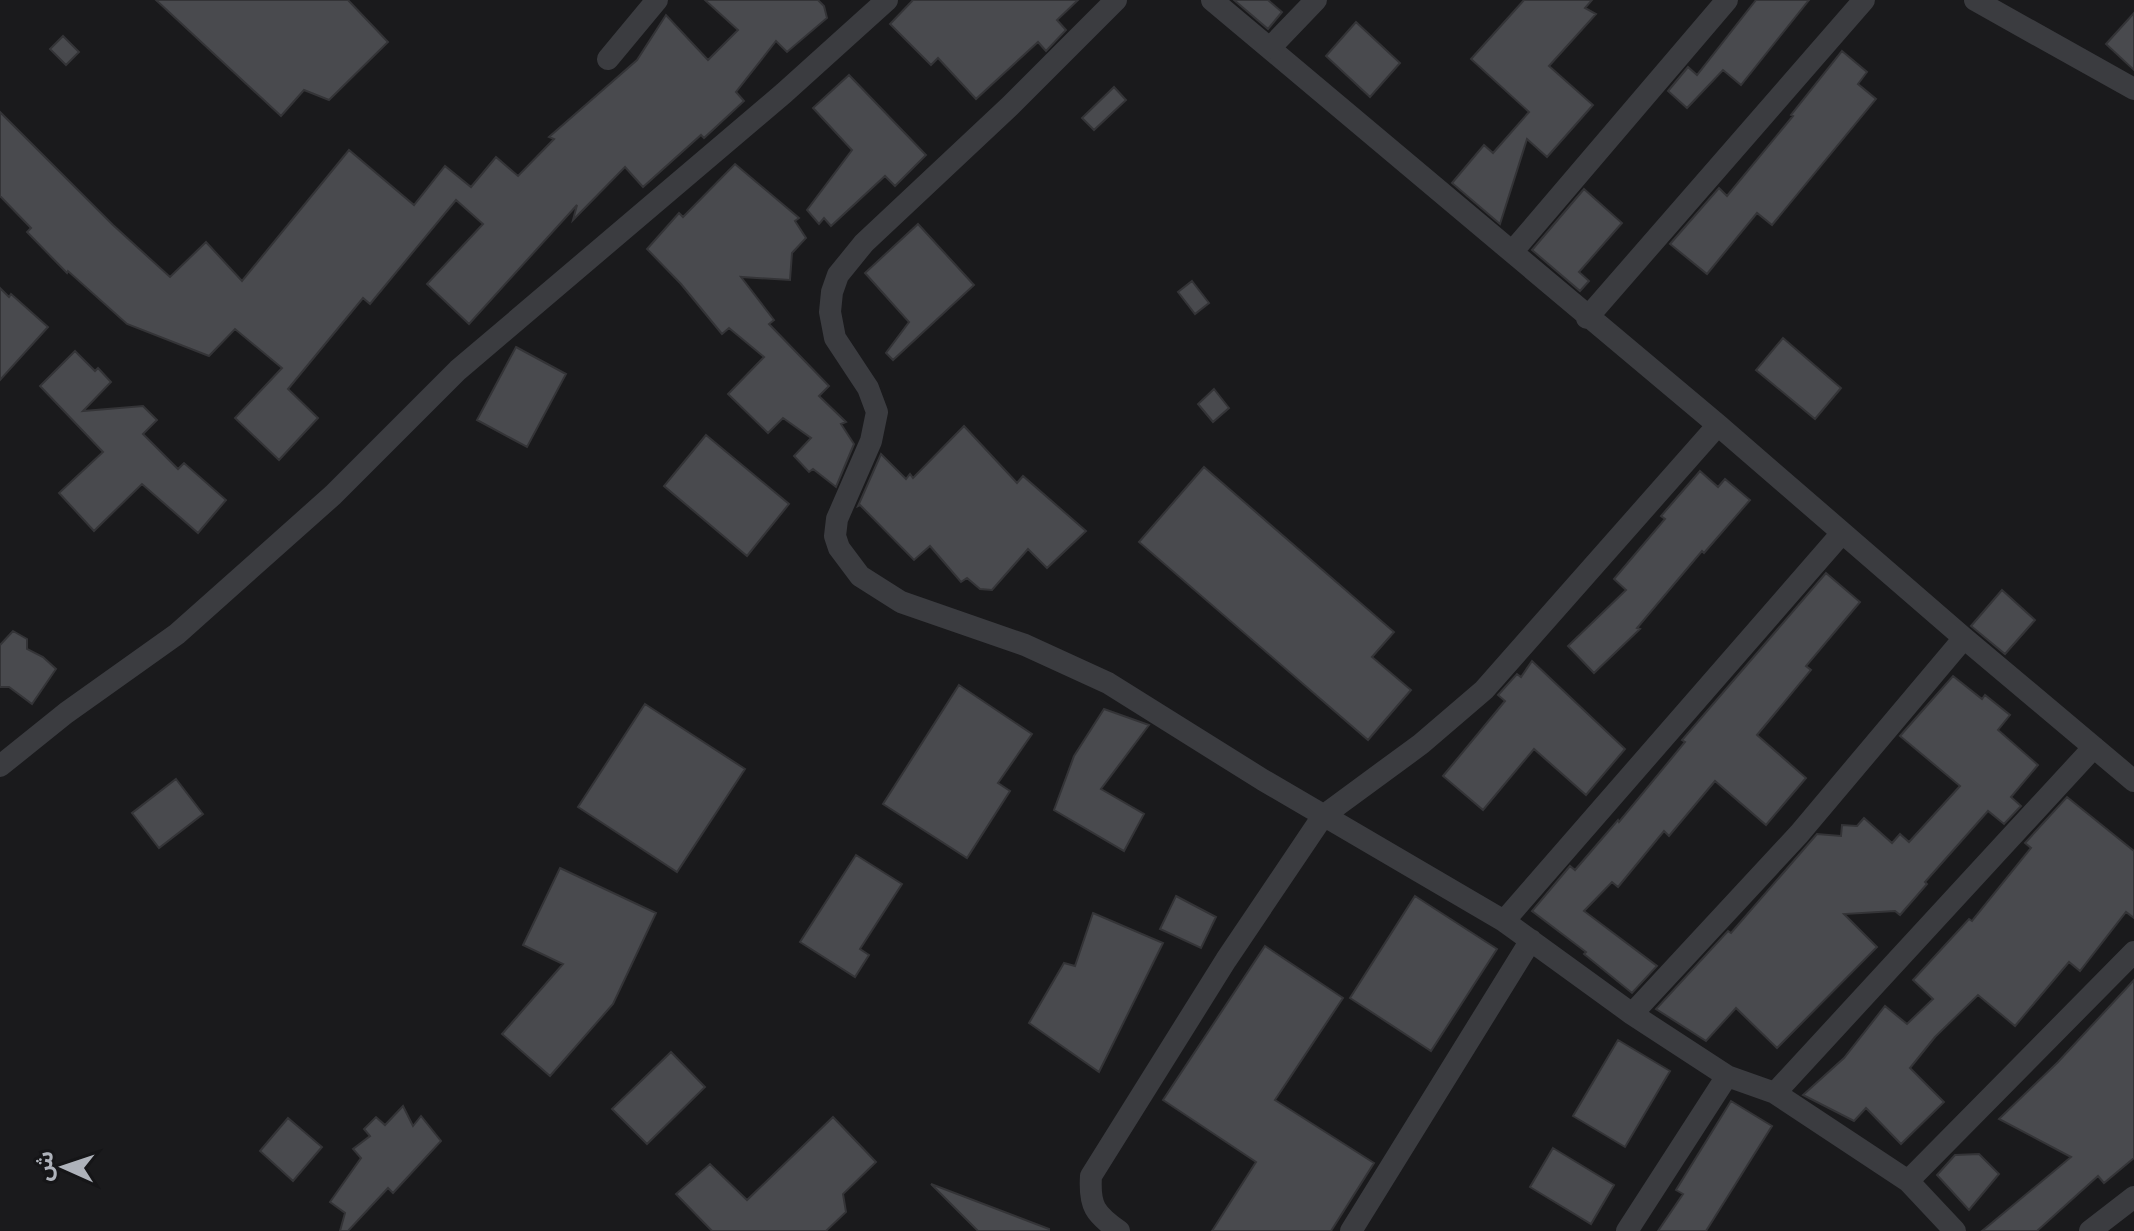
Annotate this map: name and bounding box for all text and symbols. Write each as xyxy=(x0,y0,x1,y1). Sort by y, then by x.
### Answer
north arrow xyxy=(24,1127,104,1207)
text: ش xyxy=(31,1150,58,1182)

